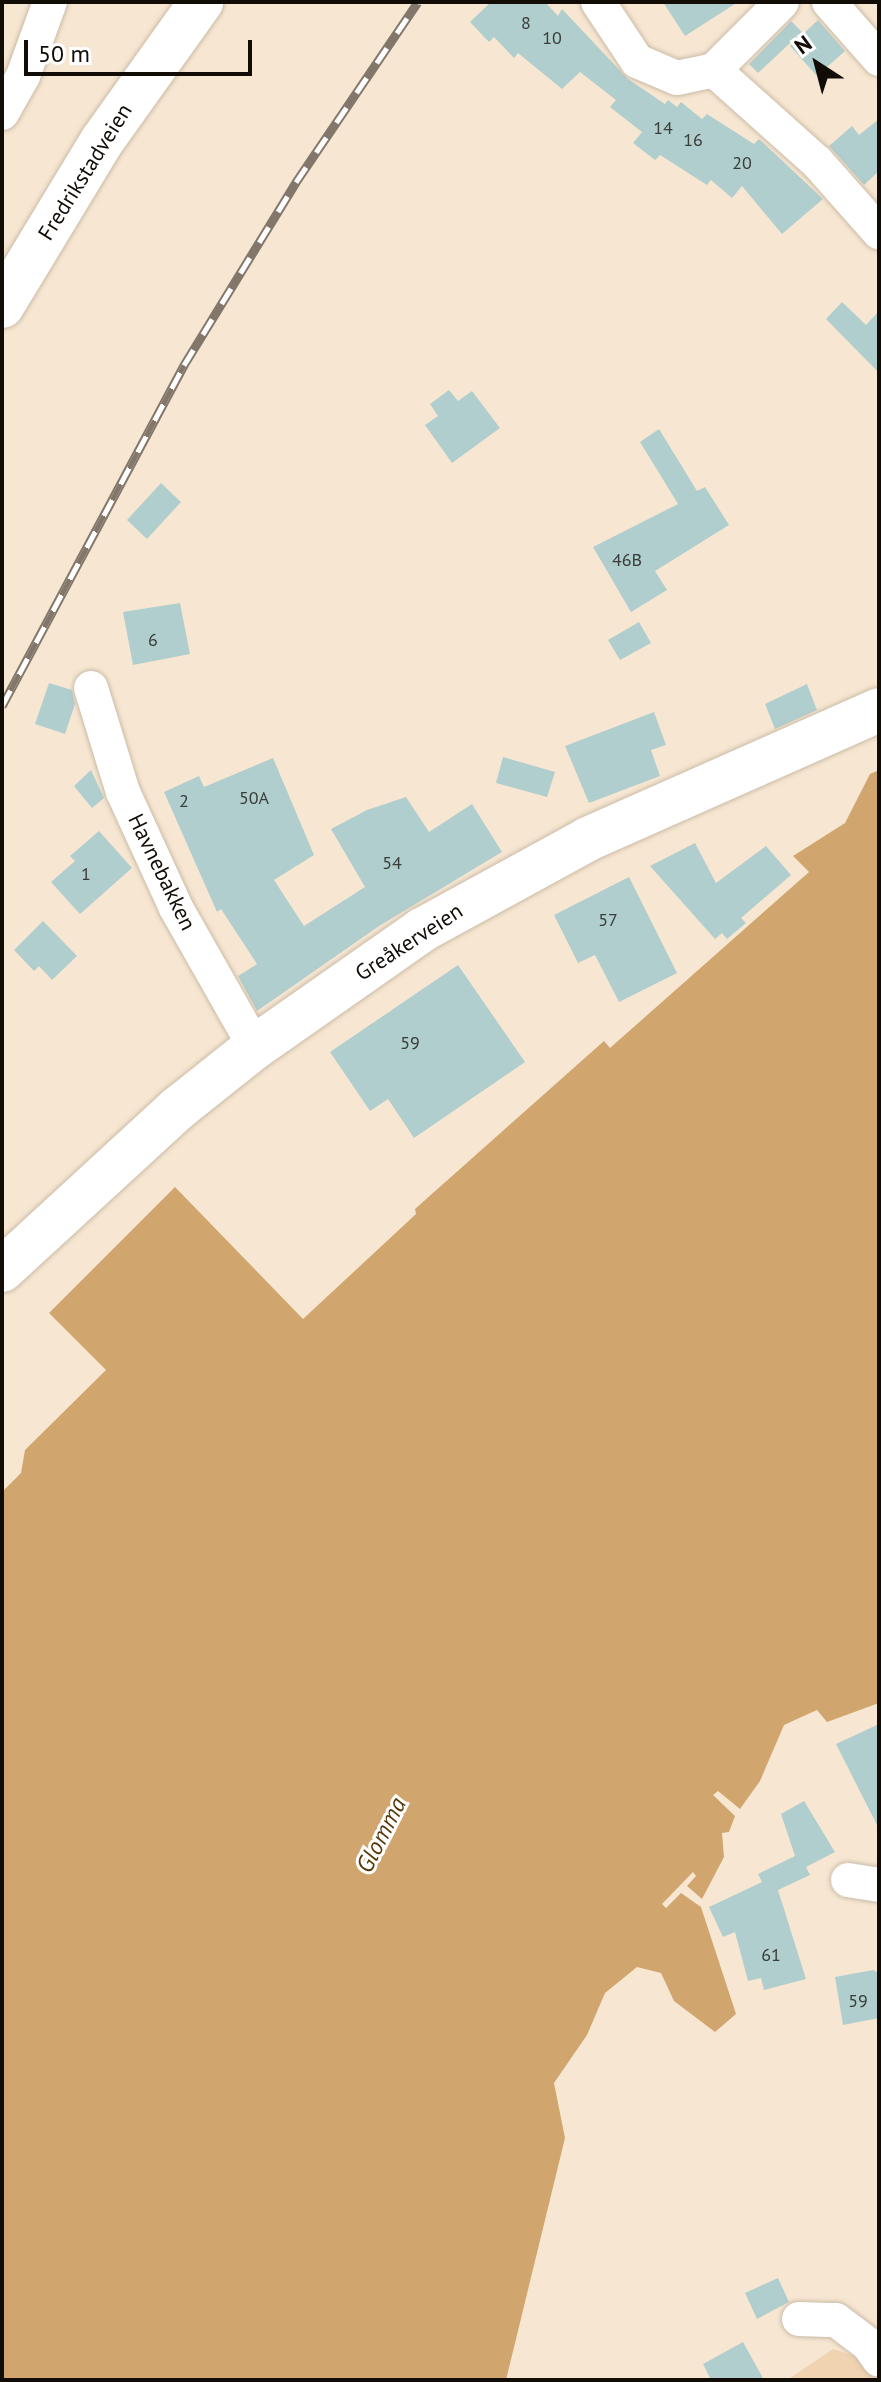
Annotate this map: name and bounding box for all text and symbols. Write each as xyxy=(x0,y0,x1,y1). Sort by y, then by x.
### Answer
house number: 8 xyxy=(521,12,531,34)
scale bar xyxy=(28,24,256,74)
north arrow xyxy=(777,24,857,104)
house number: 10 xyxy=(542,27,562,49)
text: N xyxy=(789,29,817,60)
text: 50 m xyxy=(38,38,90,69)
street label: Fredrikstadveien xyxy=(33,99,137,245)
house number: 14 xyxy=(653,117,673,139)
house number: 16 xyxy=(683,129,703,151)
house number: 20 xyxy=(732,152,752,174)
house number: 46B xyxy=(612,549,642,571)
house number: 6 xyxy=(148,629,158,651)
house number: 50A xyxy=(239,787,269,809)
house number: 2 xyxy=(179,790,189,812)
street label: Havnebakken xyxy=(122,809,202,935)
house number: 54 xyxy=(382,852,402,874)
house number: 1 xyxy=(81,863,91,885)
street label: Greåkerveien xyxy=(350,898,468,986)
house number: 57 xyxy=(598,909,618,931)
house number: 59 xyxy=(400,1032,420,1054)
water label: Glomma xyxy=(350,1792,412,1878)
house number: 61 xyxy=(761,1944,781,1966)
house number: 59 xyxy=(848,1990,868,2012)

